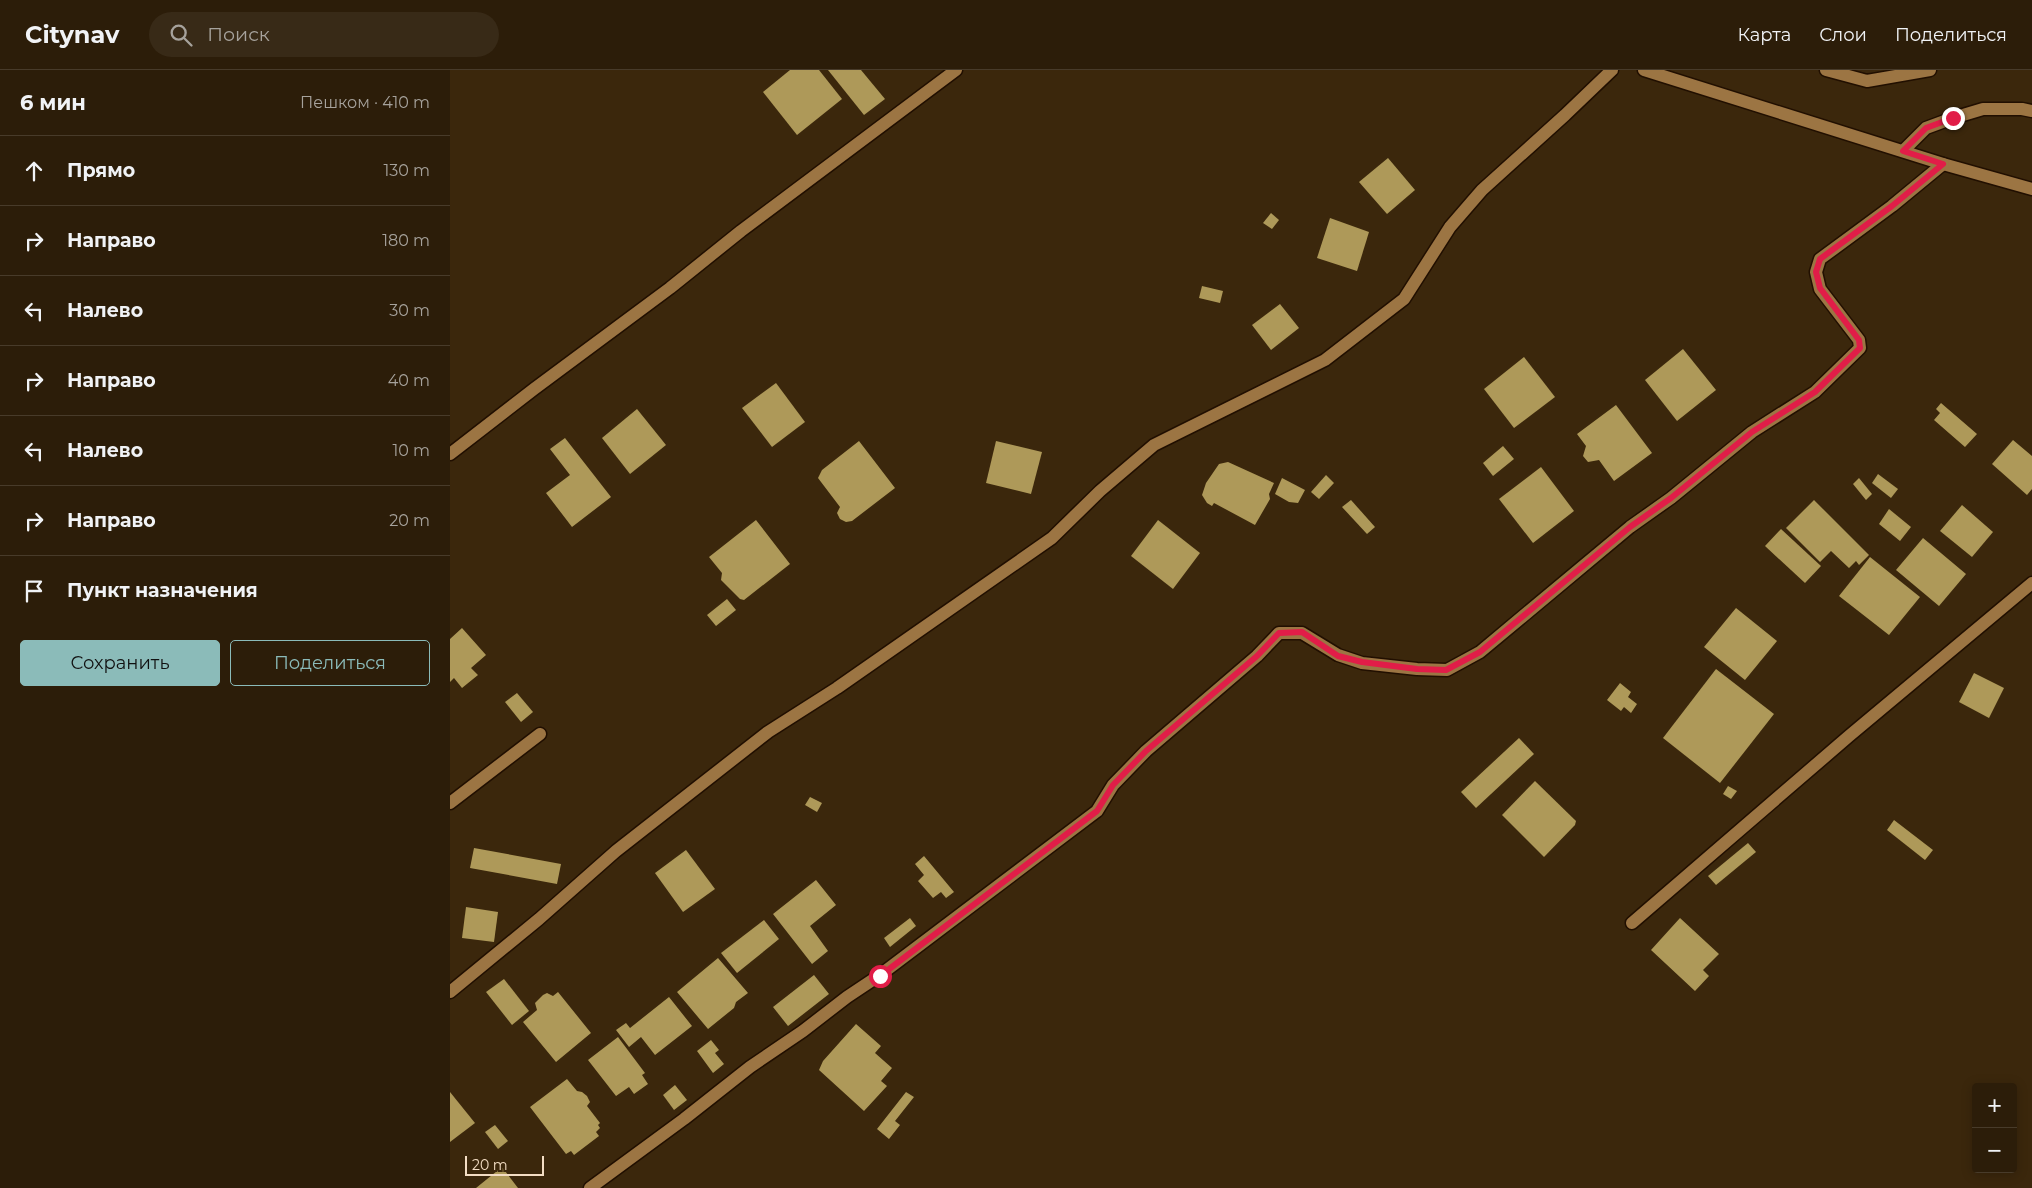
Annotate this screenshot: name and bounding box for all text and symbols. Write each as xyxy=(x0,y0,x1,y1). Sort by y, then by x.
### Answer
search box xyxy=(149,12,499,57)
text: Citynav xyxy=(25,20,119,49)
icon: search xyxy=(167,21,195,49)
text: Поиск xyxy=(207,23,270,46)
text: Карта xyxy=(1737,24,1791,46)
text: Слои xyxy=(1819,24,1867,46)
text: Поделиться xyxy=(1895,24,2007,46)
text: 6 мин xyxy=(20,90,86,115)
text: Пешком · 410 m xyxy=(300,93,430,112)
route end xyxy=(1942,107,1965,130)
icon: ahead xyxy=(20,157,48,185)
text: Прямо xyxy=(67,159,135,182)
text: 130 m xyxy=(383,161,430,180)
icon: right xyxy=(20,227,48,255)
text: Направо xyxy=(67,229,156,252)
text: 180 m xyxy=(382,231,430,250)
icon: left xyxy=(20,297,48,325)
text: Налево xyxy=(67,299,143,322)
text: 30 m xyxy=(389,301,430,320)
icon: right xyxy=(20,367,48,395)
text: Направо xyxy=(67,369,156,392)
text: 40 m xyxy=(388,371,430,390)
icon: left xyxy=(20,437,48,465)
text: Налево xyxy=(67,439,143,462)
text: 10 m xyxy=(392,441,430,460)
icon: right xyxy=(20,507,48,535)
text: Направо xyxy=(67,509,156,532)
text: 20 m xyxy=(389,511,430,530)
icon: arrive xyxy=(20,577,48,605)
text: Пункт назначения xyxy=(67,579,258,602)
button: Сохранить xyxy=(20,640,220,686)
button: Поделиться xyxy=(230,640,430,686)
route start xyxy=(869,965,892,988)
map controls xyxy=(1972,1083,2017,1173)
button: + xyxy=(1972,1083,2017,1128)
button: − xyxy=(1972,1128,2017,1173)
scale bar xyxy=(465,1153,544,1176)
text: 20 m xyxy=(472,1156,508,1174)

